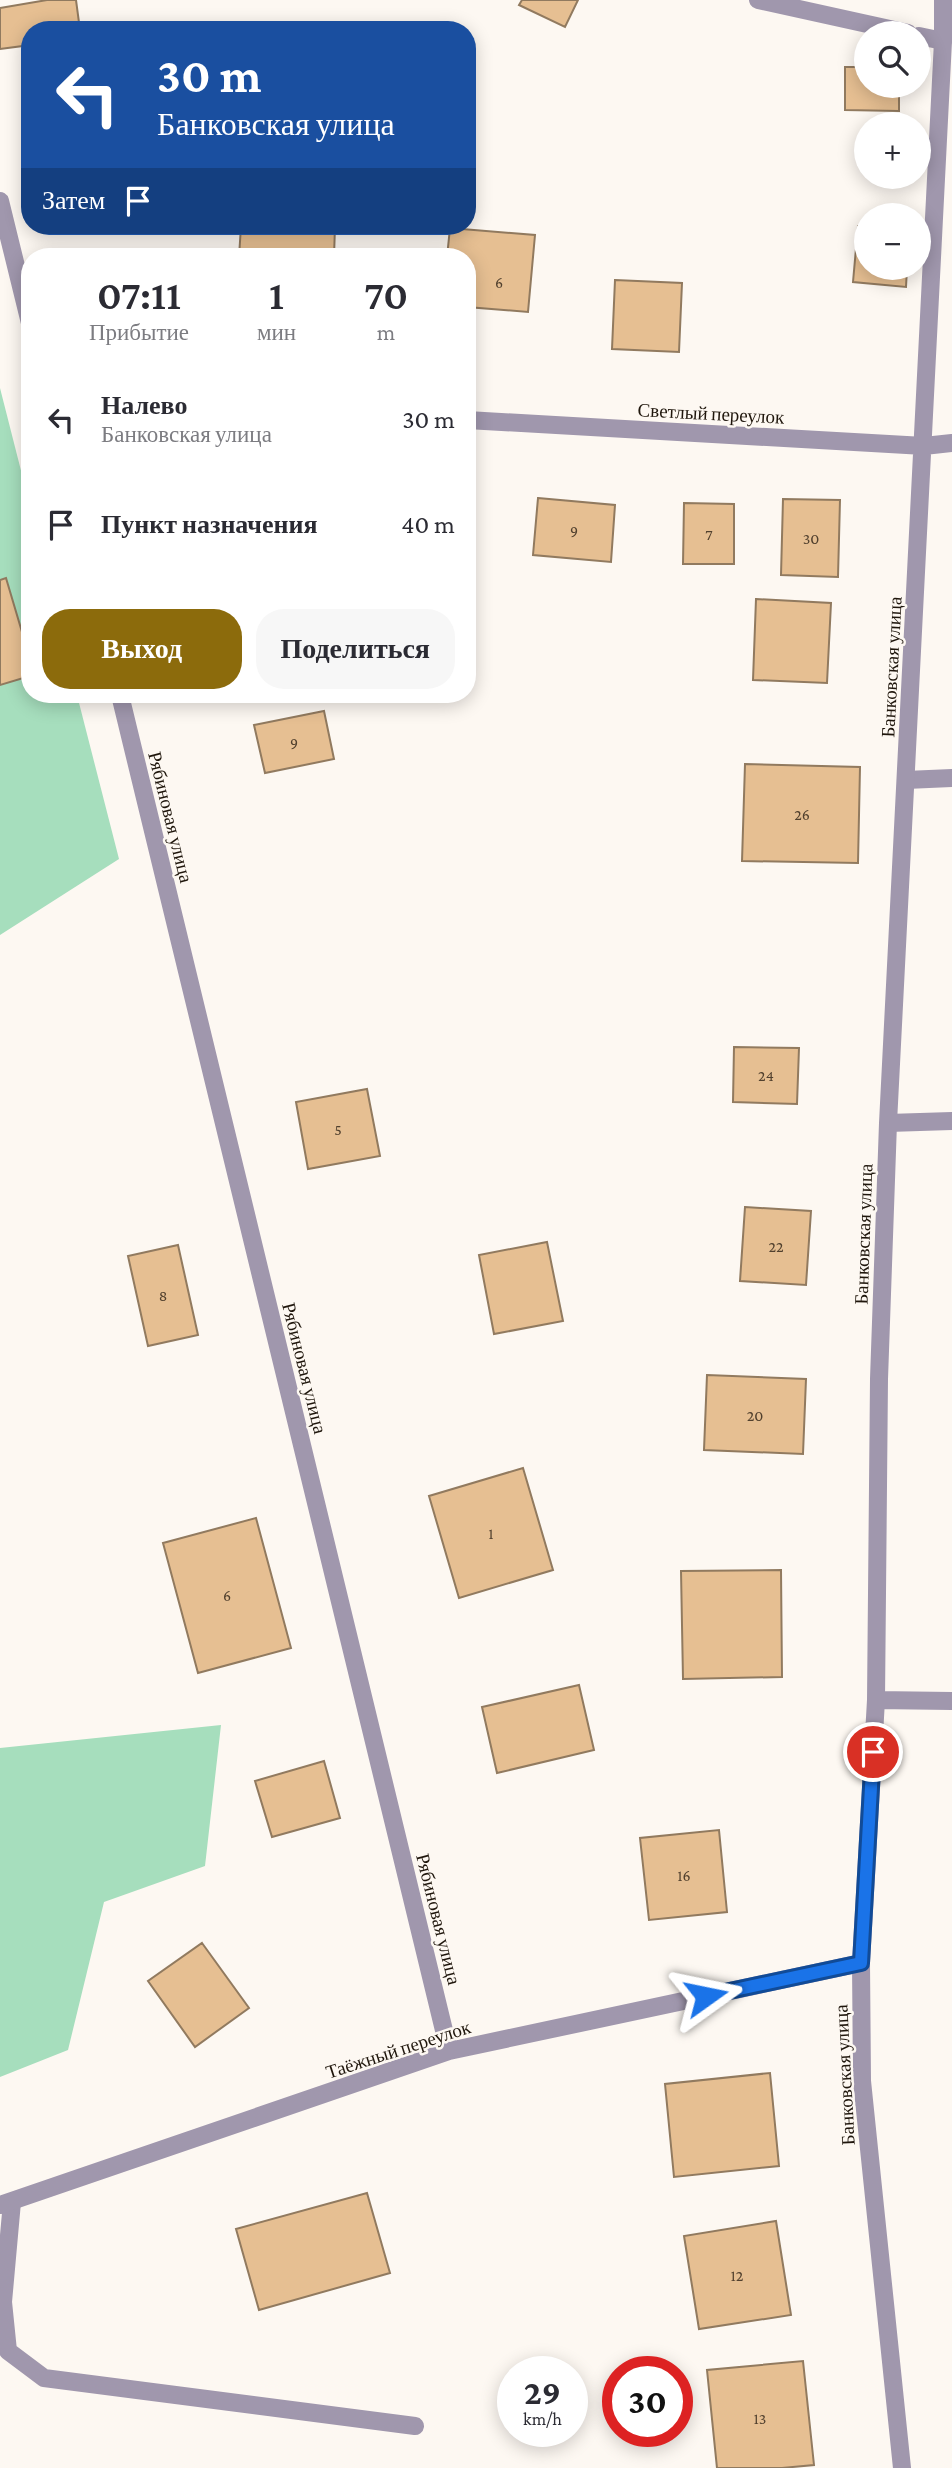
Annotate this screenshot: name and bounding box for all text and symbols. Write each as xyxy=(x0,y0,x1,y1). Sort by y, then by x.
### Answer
map controls xyxy=(854,21,931,280)
button: search xyxy=(854,21,931,98)
text: 30 m xyxy=(157,48,262,103)
icon: left xyxy=(42,49,133,140)
text: Банковская улица xyxy=(157,106,395,142)
button: + xyxy=(854,112,931,189)
icon: arrive xyxy=(119,182,157,220)
text: Затем xyxy=(42,186,105,215)
button: − xyxy=(854,203,931,280)
text: 07:11 xyxy=(97,271,181,318)
text: 1 xyxy=(269,271,284,318)
text: 70 xyxy=(364,271,408,318)
house number: 6 xyxy=(495,274,503,291)
text: Прибытие xyxy=(89,319,189,345)
text: мин xyxy=(257,319,296,345)
text: m xyxy=(377,319,395,345)
text: Налево xyxy=(101,391,187,420)
street label: Светлый переулок xyxy=(637,399,786,428)
icon: left xyxy=(42,401,80,439)
text: 30 m xyxy=(402,405,455,434)
text: Банковская улица xyxy=(101,421,272,447)
icon: arrive xyxy=(42,506,80,544)
text: Пункт назначения xyxy=(101,510,318,539)
text: 40 m xyxy=(401,510,455,539)
house number: 9 xyxy=(570,522,578,539)
house number: 7 xyxy=(705,526,713,543)
house number: 30 xyxy=(803,530,819,547)
street label: Банковская улица xyxy=(877,595,906,738)
button: Выход xyxy=(42,609,242,689)
button: Поделиться xyxy=(256,609,455,689)
house number: 9 xyxy=(290,734,298,751)
street label: Рябиновая улица xyxy=(144,749,197,885)
house number: 26 xyxy=(794,806,810,823)
house number: 24 xyxy=(758,1067,774,1084)
house number: 5 xyxy=(334,1121,342,1138)
street label: Банковская улица xyxy=(851,1163,876,1305)
house number: 22 xyxy=(768,1238,784,1255)
house number: 8 xyxy=(159,1287,167,1304)
street label: Рябиновая улица xyxy=(278,1300,331,1436)
house number: 20 xyxy=(747,1407,763,1424)
house number: 1 xyxy=(488,1525,494,1542)
house number: 6 xyxy=(223,1587,231,1604)
pin xyxy=(843,1722,903,1782)
icon: arrive xyxy=(854,1733,892,1771)
street label: Рябиновая улица xyxy=(412,1851,465,1987)
house number: 16 xyxy=(677,1867,691,1884)
position arrow xyxy=(669,1959,743,2033)
street label: Банковская улица xyxy=(830,2003,859,2146)
street label: Таёжный переулок xyxy=(323,2016,474,2083)
house number: 12 xyxy=(731,2267,744,2284)
speed limit sign: 30 xyxy=(602,2356,693,2447)
text: 29 xyxy=(524,2373,561,2412)
text: km/h xyxy=(523,2409,562,2429)
house number: 13 xyxy=(754,2410,766,2427)

